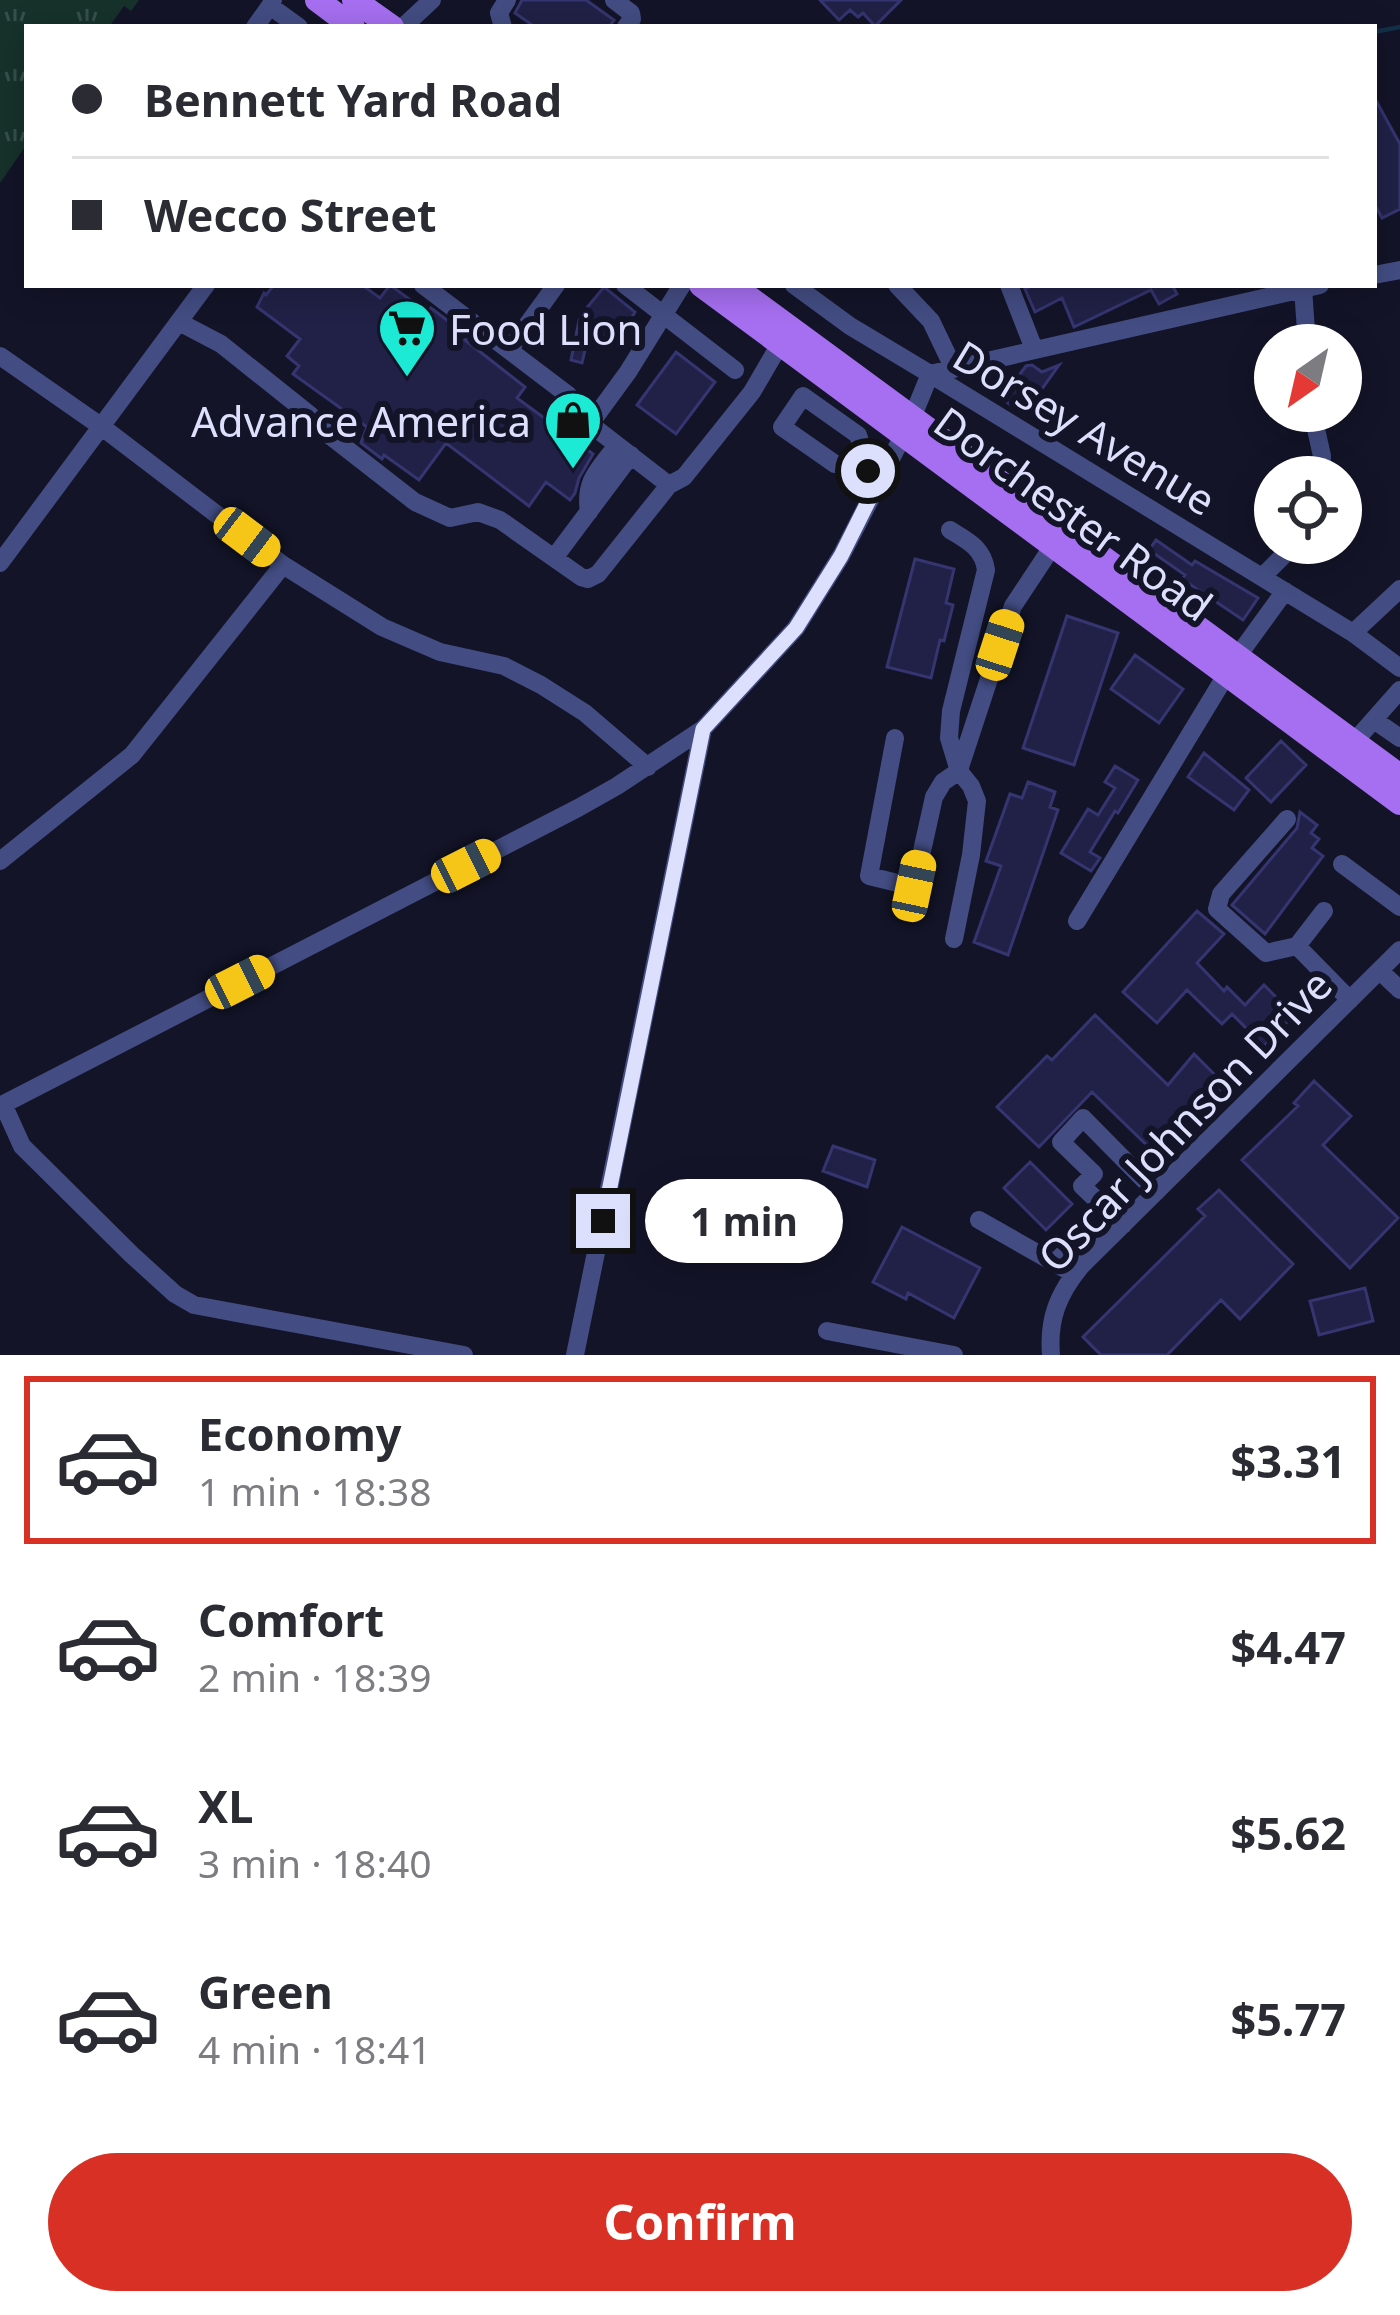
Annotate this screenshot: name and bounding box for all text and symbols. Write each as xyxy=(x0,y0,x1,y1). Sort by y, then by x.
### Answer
text: Bennett Yard Road xyxy=(144,69,562,130)
text: Wecco Street xyxy=(144,184,437,245)
supermarket icon: Food Lion xyxy=(376,297,438,379)
place label: Food Lion xyxy=(449,300,643,357)
north arrow xyxy=(1254,324,1362,432)
map controls xyxy=(1254,324,1362,564)
street label: Dorsey Avenue xyxy=(943,326,1227,528)
shop icon: Advance America xyxy=(542,389,604,471)
place label: Advance America xyxy=(191,392,531,449)
street label: Dorchester Road xyxy=(924,393,1224,633)
route start xyxy=(841,444,895,498)
button: locate xyxy=(1254,456,1362,564)
car xyxy=(207,501,287,573)
car xyxy=(972,605,1028,685)
car xyxy=(426,834,506,898)
car xyxy=(889,847,939,925)
car xyxy=(200,950,280,1014)
street label: Oscar Johnson Drive xyxy=(1025,956,1343,1284)
callout: 1 min xyxy=(645,1179,843,1263)
route end xyxy=(576,1194,630,1248)
text: 1 min xyxy=(690,1194,798,1247)
text: Economy xyxy=(198,1403,402,1464)
icon: car xyxy=(54,1406,162,1514)
text: $3.31 xyxy=(1230,1430,1346,1491)
text: 1 min · 18:38 xyxy=(198,1464,432,1517)
text: Comfort xyxy=(198,1589,384,1650)
icon: car xyxy=(54,1592,162,1700)
text: $4.47 xyxy=(1230,1616,1346,1677)
text: 2 min · 18:39 xyxy=(198,1650,432,1703)
text: XL xyxy=(198,1775,253,1836)
icon: car xyxy=(54,1778,162,1886)
text: $5.62 xyxy=(1230,1802,1346,1863)
text: 3 min · 18:40 xyxy=(198,1836,432,1889)
text: Green xyxy=(198,1961,333,2022)
icon: car xyxy=(54,1964,162,2072)
text: $5.77 xyxy=(1230,1988,1346,2049)
text: 4 min · 18:41 xyxy=(198,2022,432,2075)
button: Confirm xyxy=(48,2153,1352,2291)

